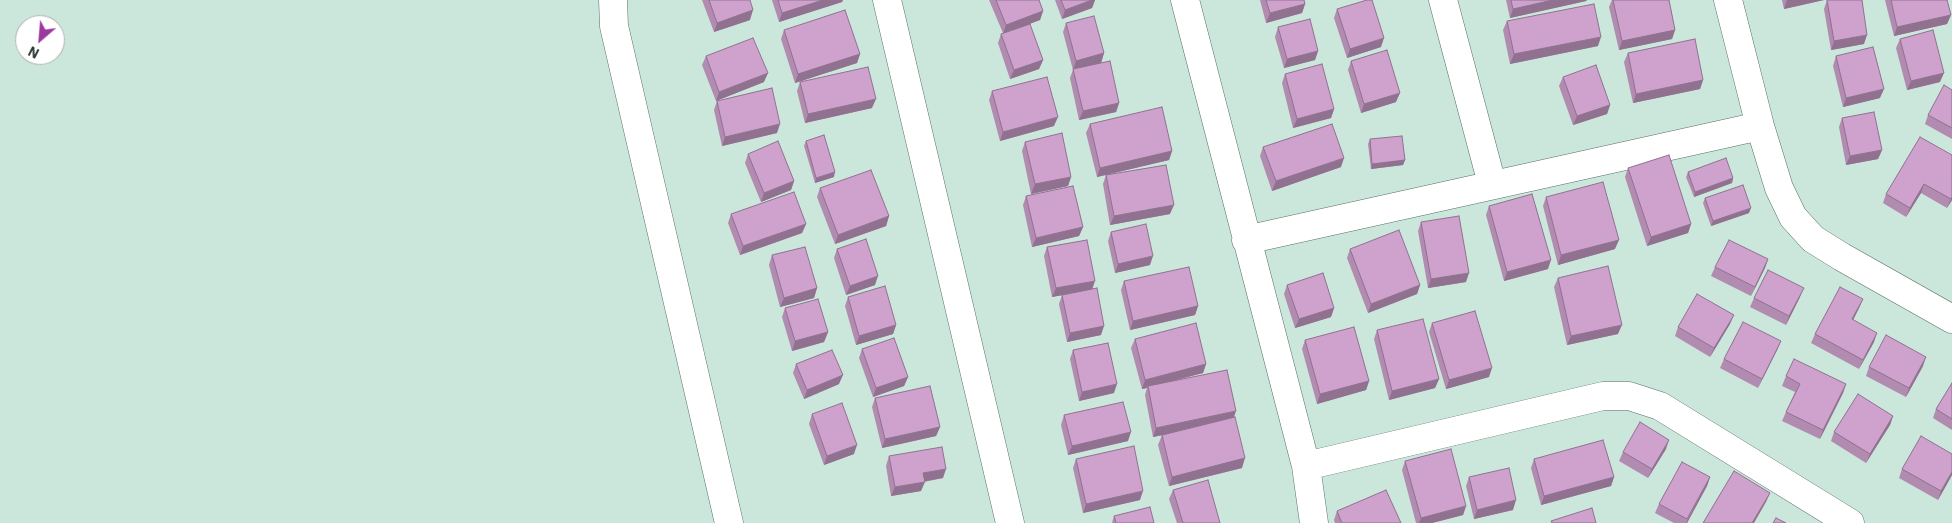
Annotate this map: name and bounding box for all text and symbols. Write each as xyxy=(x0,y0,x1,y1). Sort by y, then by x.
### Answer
north arrow xyxy=(15,15,65,65)
text: N xyxy=(25,42,42,63)

